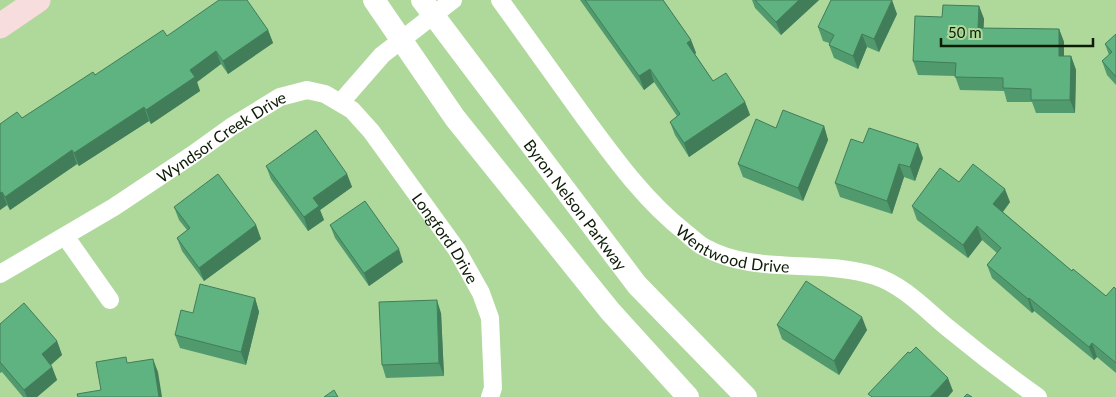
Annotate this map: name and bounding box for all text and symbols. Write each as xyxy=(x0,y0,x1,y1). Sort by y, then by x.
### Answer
scale bar xyxy=(941,15,1094,47)
text: 50 m xyxy=(948,23,982,41)
street label: Wyndsor Creek Drive xyxy=(153,86,288,186)
street label: Byron Nelson Parkway xyxy=(521,135,632,274)
street label: Longford Drive xyxy=(409,189,483,286)
street label: Wentwood Drive xyxy=(673,220,790,275)

